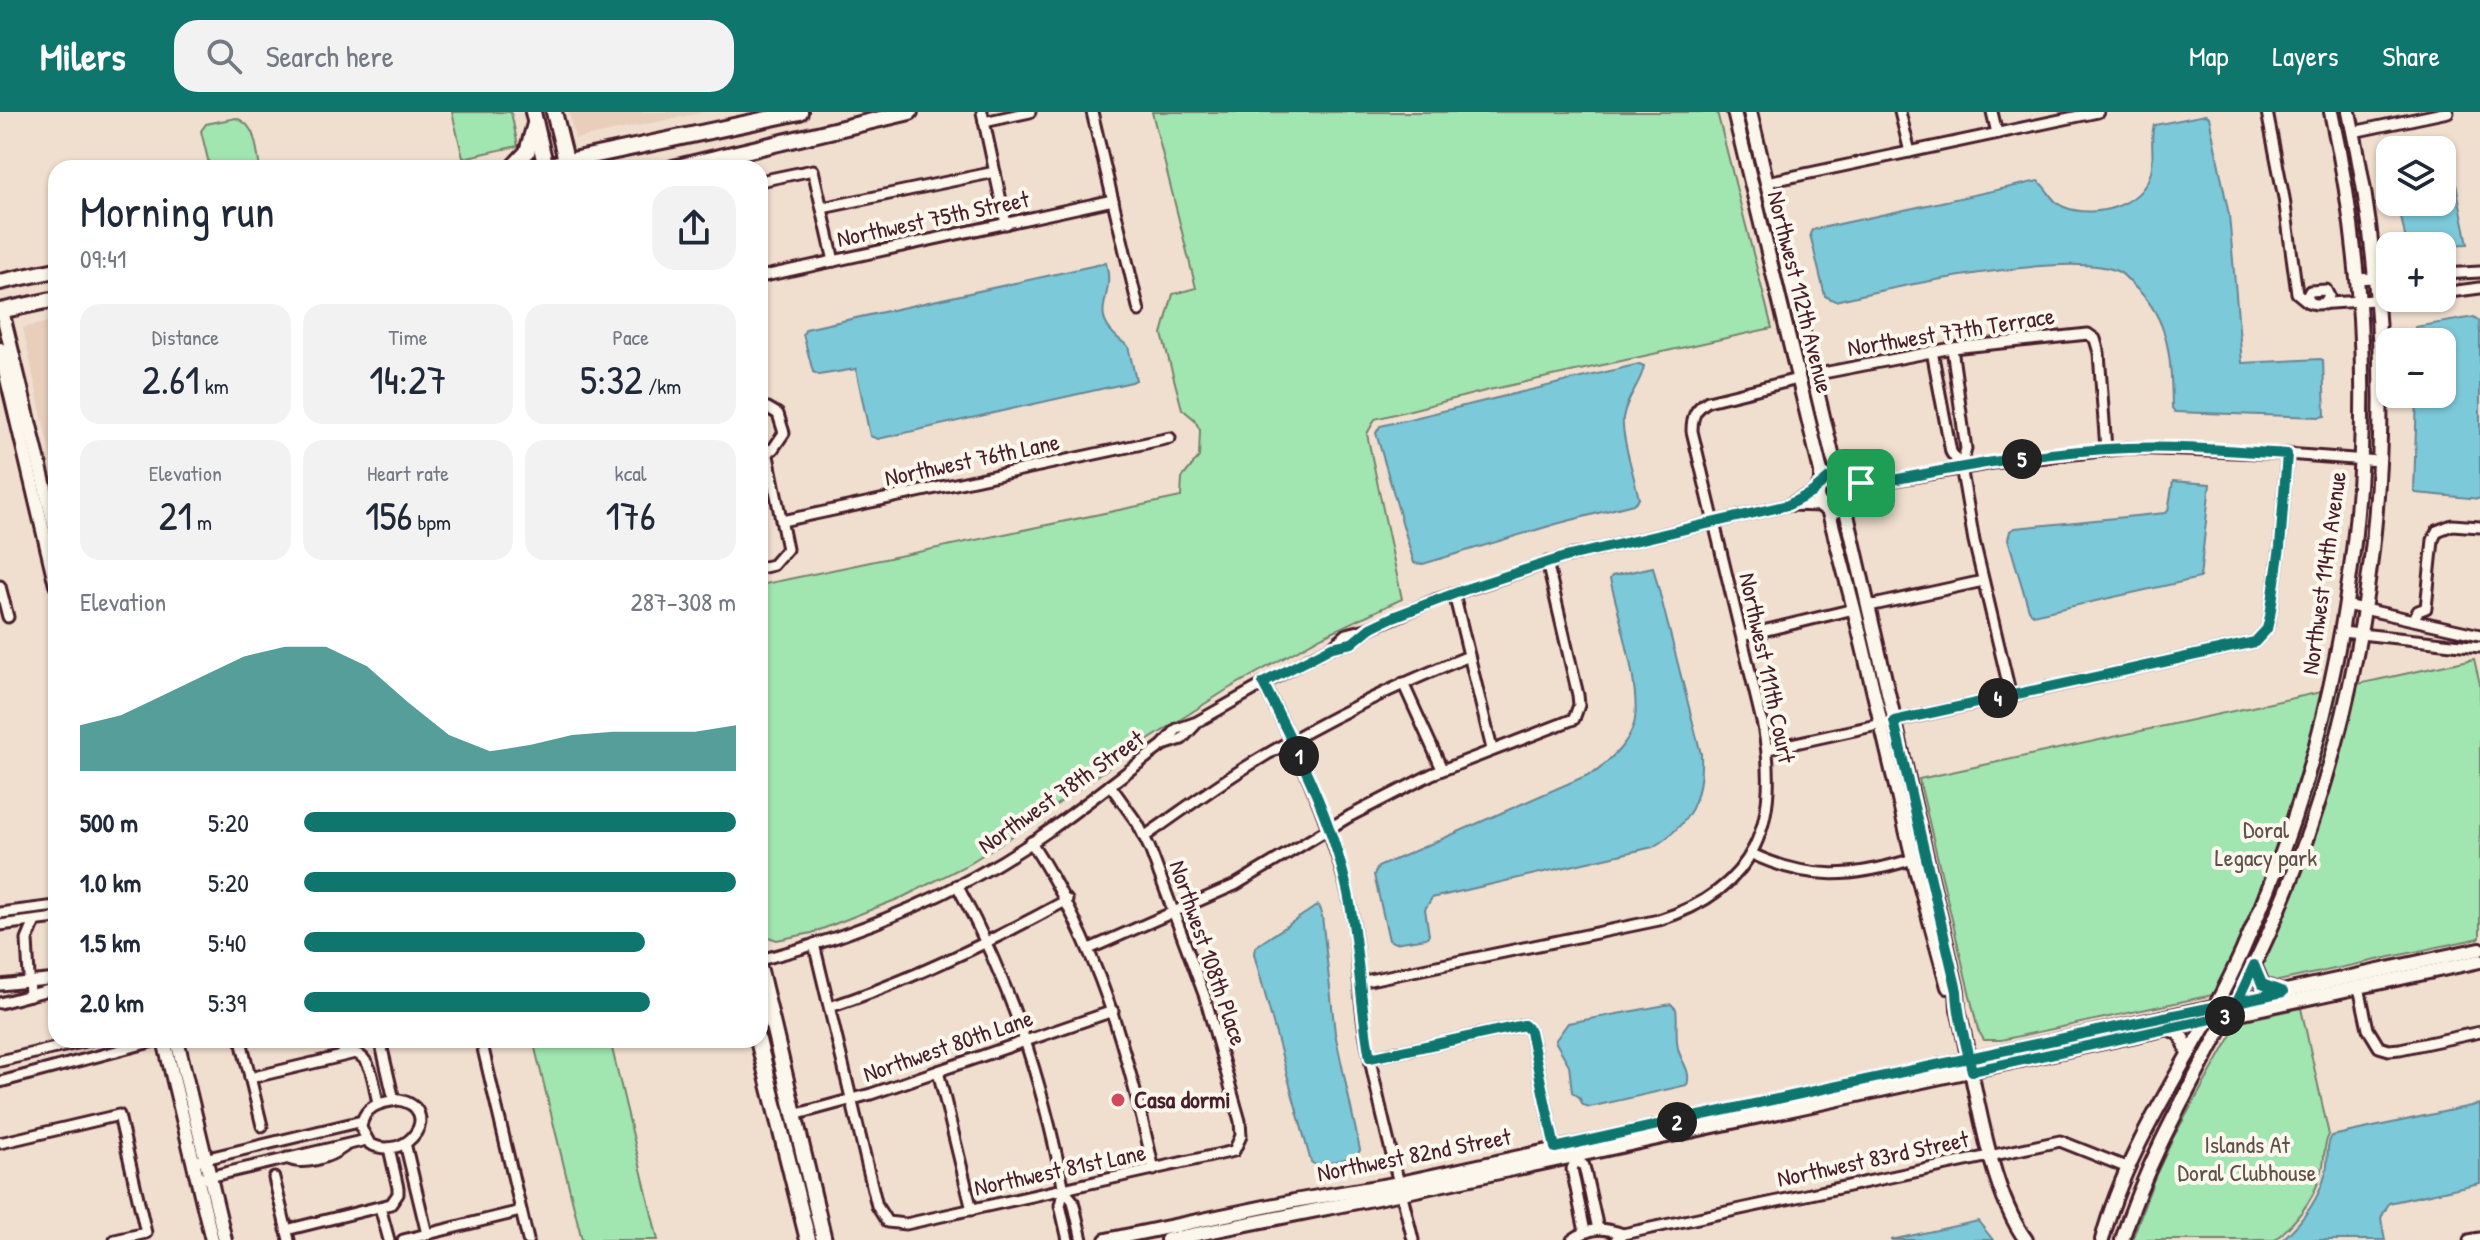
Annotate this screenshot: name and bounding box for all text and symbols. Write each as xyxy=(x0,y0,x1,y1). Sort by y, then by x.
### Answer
search box xyxy=(174,20,734,92)
text: Milers xyxy=(40,30,126,82)
icon: search xyxy=(202,34,246,78)
text: Search here xyxy=(266,36,394,76)
text: Map xyxy=(2189,37,2229,75)
text: Layers xyxy=(2273,37,2338,75)
text: Share xyxy=(2382,37,2440,75)
map controls xyxy=(2376,136,2456,408)
button: layers xyxy=(2376,136,2456,216)
text: Morning run xyxy=(80,181,275,241)
street label: Northwest 75th Street xyxy=(834,182,1032,254)
button: share xyxy=(652,186,736,270)
street label: Northwest 112th Avenue xyxy=(1760,187,1842,397)
button: + xyxy=(2376,232,2456,312)
text: 09:41 xyxy=(80,241,126,276)
street label: Northwest 77th Terrace xyxy=(1845,299,2057,363)
text: Distance xyxy=(152,322,219,352)
text: Time xyxy=(389,322,427,352)
text: Pace xyxy=(612,322,649,352)
button: − xyxy=(2376,328,2456,408)
text: 2.61 xyxy=(142,352,200,406)
text: 14:27 xyxy=(369,352,447,406)
text: 5:32 xyxy=(580,352,643,406)
text: km xyxy=(200,371,229,401)
text: /km xyxy=(643,371,681,401)
street label: Northwest 76th Lane xyxy=(882,425,1062,493)
pin: 5 xyxy=(2002,439,2042,479)
text: 5 xyxy=(2017,444,2027,474)
pin xyxy=(1827,449,1895,517)
text: Elevation xyxy=(149,458,222,488)
text: Heart rate xyxy=(367,458,449,488)
text: kcal xyxy=(615,458,647,488)
icon: arrive xyxy=(1839,461,1883,505)
street label: Northwest 114th Avenue xyxy=(2293,469,2353,677)
text: 21 xyxy=(159,488,192,542)
text: 156 xyxy=(365,488,412,542)
text: 176 xyxy=(606,488,656,542)
text: m xyxy=(192,507,212,537)
text: bpm xyxy=(412,507,451,537)
street label: Northwest 111th Court xyxy=(1732,570,1804,767)
text: Elevation xyxy=(80,584,166,619)
text: 287–308 m xyxy=(631,584,736,619)
pin: 4 xyxy=(1978,678,2018,718)
text: 4 xyxy=(1994,683,2002,713)
street label: Northwest 78th Street xyxy=(971,722,1150,860)
pin: 1 xyxy=(1279,736,1319,776)
text: 1 xyxy=(1295,741,1303,771)
text: 500 m xyxy=(80,805,138,840)
text: 5:20 xyxy=(208,805,249,840)
park label: Doral Legacy park xyxy=(2215,813,2317,873)
street label: Northwest 108th Place xyxy=(1162,856,1256,1050)
text: 1.0 km xyxy=(80,865,141,900)
text: 5:20 xyxy=(208,865,249,900)
text: 1.5 km xyxy=(80,925,140,960)
text: 5:40 xyxy=(208,925,246,960)
text: 2.0 km xyxy=(80,985,144,1020)
text: 5:39 xyxy=(208,985,246,1020)
pin: 3 xyxy=(2205,996,2245,1036)
street label: Northwest 80th Lane xyxy=(859,1001,1037,1089)
text: 3 xyxy=(2220,1001,2230,1031)
place label: Casa dormi xyxy=(1134,1083,1231,1115)
marker: Casa dormi xyxy=(1109,1091,1127,1109)
pin: 2 xyxy=(1657,1102,1697,1142)
text: 2 xyxy=(1672,1107,1682,1137)
street label: Northwest 82nd Street xyxy=(1314,1119,1514,1189)
street label: Northwest 83rd Street xyxy=(1774,1122,1972,1194)
park label: Islands At Doral Clubhouse xyxy=(2178,1128,2317,1188)
street label: Northwest 81st Lane xyxy=(971,1135,1149,1203)

